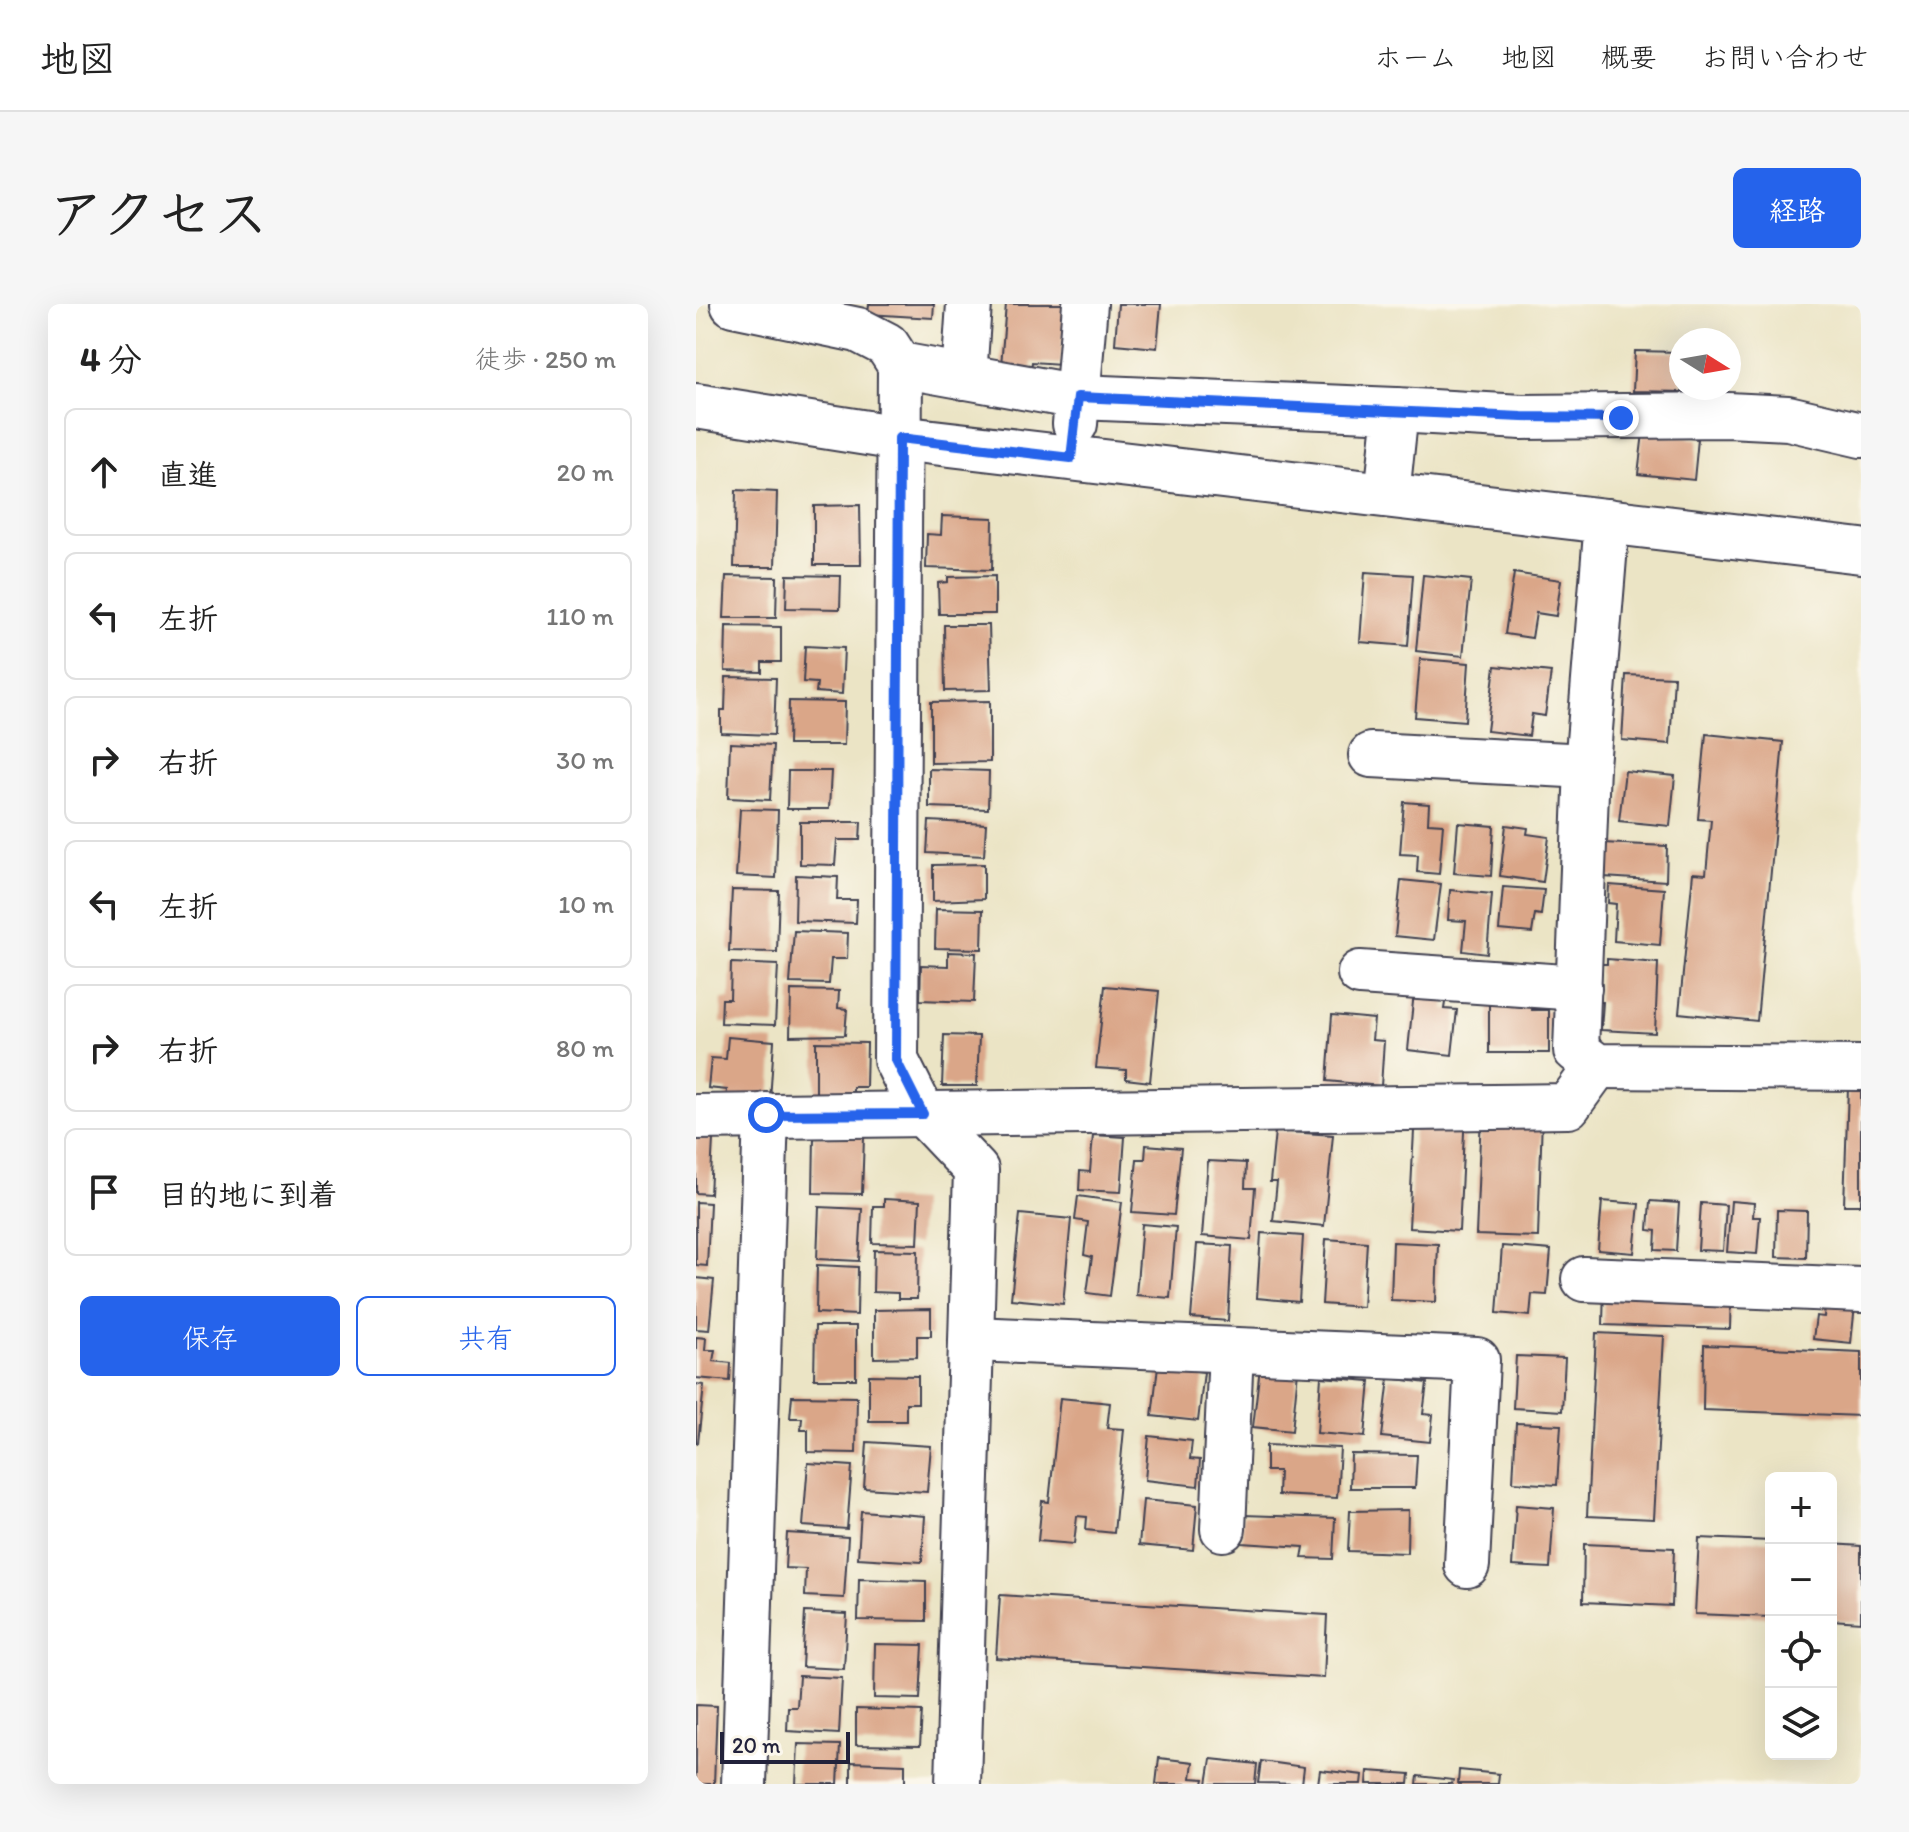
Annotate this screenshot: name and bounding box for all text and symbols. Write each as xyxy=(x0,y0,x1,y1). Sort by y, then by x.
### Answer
text: 地図 xyxy=(40,36,116,82)
text: ホーム xyxy=(1374,40,1457,74)
text: 地図 xyxy=(1501,40,1557,74)
text: 概要 xyxy=(1601,40,1657,74)
text: お問い合わせ xyxy=(1701,40,1869,74)
button: 経路 xyxy=(1733,168,1861,248)
text: アクセス xyxy=(48,180,269,247)
north arrow xyxy=(1669,328,1741,400)
text: 4 分 xyxy=(80,339,142,380)
text: 徒歩 · 250 m xyxy=(475,343,616,375)
route end xyxy=(1603,400,1639,436)
icon: ahead xyxy=(82,450,126,494)
text: 直進 xyxy=(158,456,218,493)
text: 20 m xyxy=(557,456,614,488)
icon: left xyxy=(82,594,126,638)
text: 左折 xyxy=(158,600,218,637)
text: 110 m xyxy=(546,600,614,632)
icon: right xyxy=(82,738,126,782)
text: 右折 xyxy=(158,744,218,781)
text: 30 m xyxy=(556,744,614,776)
icon: left xyxy=(82,882,126,926)
text: 左折 xyxy=(158,888,218,925)
text: 10 m xyxy=(558,888,614,920)
icon: right xyxy=(82,1026,126,1070)
text: 右折 xyxy=(158,1032,218,1069)
text: 80 m xyxy=(556,1032,614,1064)
route start xyxy=(748,1097,784,1133)
icon: arrive xyxy=(82,1170,126,1214)
text: 目的地に到着 xyxy=(158,1176,338,1213)
button: 保存 xyxy=(80,1296,340,1376)
button: 共有 xyxy=(356,1296,616,1376)
map controls xyxy=(1765,1472,1837,1760)
button: + xyxy=(1765,1472,1837,1544)
button: − xyxy=(1765,1544,1837,1616)
button: locate xyxy=(1765,1616,1837,1688)
button: layers xyxy=(1765,1688,1837,1760)
scale bar xyxy=(720,1728,850,1764)
text: 20 m xyxy=(732,1732,781,1759)

